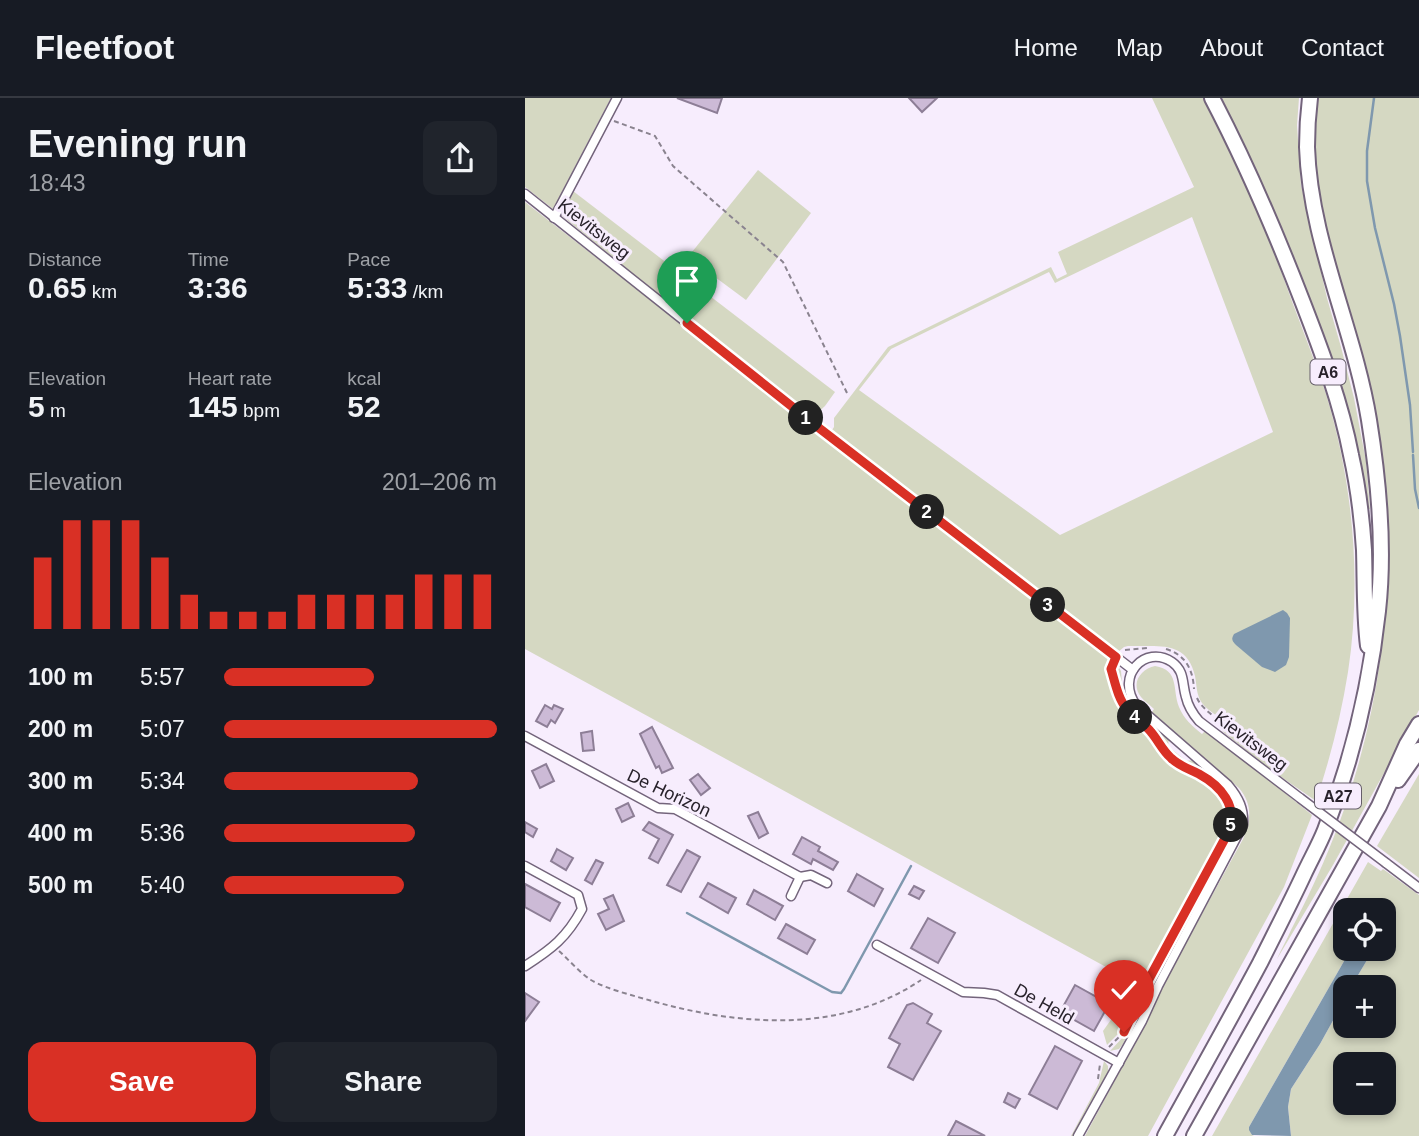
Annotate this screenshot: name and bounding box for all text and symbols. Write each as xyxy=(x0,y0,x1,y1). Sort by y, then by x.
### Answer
text: Fleetfoot xyxy=(35,29,174,66)
text: Home xyxy=(1014,34,1078,61)
text: Map xyxy=(1116,34,1163,61)
text: About xyxy=(1201,34,1263,61)
text: Contact xyxy=(1301,34,1384,61)
button: share xyxy=(423,121,497,195)
text: Evening run xyxy=(28,123,248,165)
text: 18:43 xyxy=(28,170,86,196)
street label: Kievitsweg xyxy=(554,195,634,263)
text: Distance xyxy=(28,249,102,270)
text: Time xyxy=(188,249,229,270)
text: Pace xyxy=(347,249,391,270)
pin xyxy=(657,251,717,323)
icon: arrive xyxy=(668,262,706,300)
text: 0.65 xyxy=(28,271,86,304)
text: 3:36 xyxy=(188,271,248,304)
text: 5:33 xyxy=(347,271,407,304)
text: km xyxy=(86,281,117,302)
text: /km xyxy=(407,281,443,302)
road number: A6 xyxy=(1311,360,1345,384)
text: Elevation xyxy=(28,368,106,389)
text: Heart rate xyxy=(188,368,272,389)
text: kcal xyxy=(347,368,381,389)
text: 5 xyxy=(28,390,45,423)
text: 145 xyxy=(188,390,238,423)
text: 52 xyxy=(347,390,381,423)
text: m xyxy=(45,400,66,421)
text: bpm xyxy=(238,400,280,421)
pin: 1 xyxy=(789,400,823,436)
text: 1 xyxy=(800,407,811,428)
text: Elevation xyxy=(28,469,123,495)
text: 201–206 m xyxy=(382,469,497,495)
pin: 2 xyxy=(909,494,945,530)
text: 2 xyxy=(921,501,932,522)
pin: 3 xyxy=(1030,588,1065,622)
text: 3 xyxy=(1042,594,1053,615)
text: 100 m xyxy=(28,664,93,690)
text: 5:57 xyxy=(140,664,185,690)
pin: 4 xyxy=(1117,700,1153,734)
text: 4 xyxy=(1129,706,1140,727)
street label: Kievitsweg xyxy=(1211,707,1291,775)
text: 200 m xyxy=(28,716,93,742)
text: 5:07 xyxy=(140,716,185,742)
street label: De Horizon xyxy=(624,765,714,821)
text: 300 m xyxy=(28,768,93,794)
text: 5:34 xyxy=(140,768,185,794)
road number: A27 xyxy=(1315,783,1361,808)
pin: 5 xyxy=(1213,808,1249,842)
text: 5 xyxy=(1225,814,1236,835)
text: 400 m xyxy=(28,820,93,846)
text: 5:36 xyxy=(140,820,185,846)
text: 500 m xyxy=(28,872,93,898)
text: 5:40 xyxy=(140,872,185,898)
map controls xyxy=(1333,898,1396,1115)
button: locate xyxy=(1333,898,1396,961)
pin xyxy=(1094,960,1154,1032)
icon: check xyxy=(1105,971,1143,1009)
button: + xyxy=(1333,975,1396,1038)
street label: De Held xyxy=(1011,979,1077,1029)
button: Save xyxy=(28,1042,256,1122)
button: Share xyxy=(270,1042,497,1122)
button: − xyxy=(1333,1052,1396,1115)

